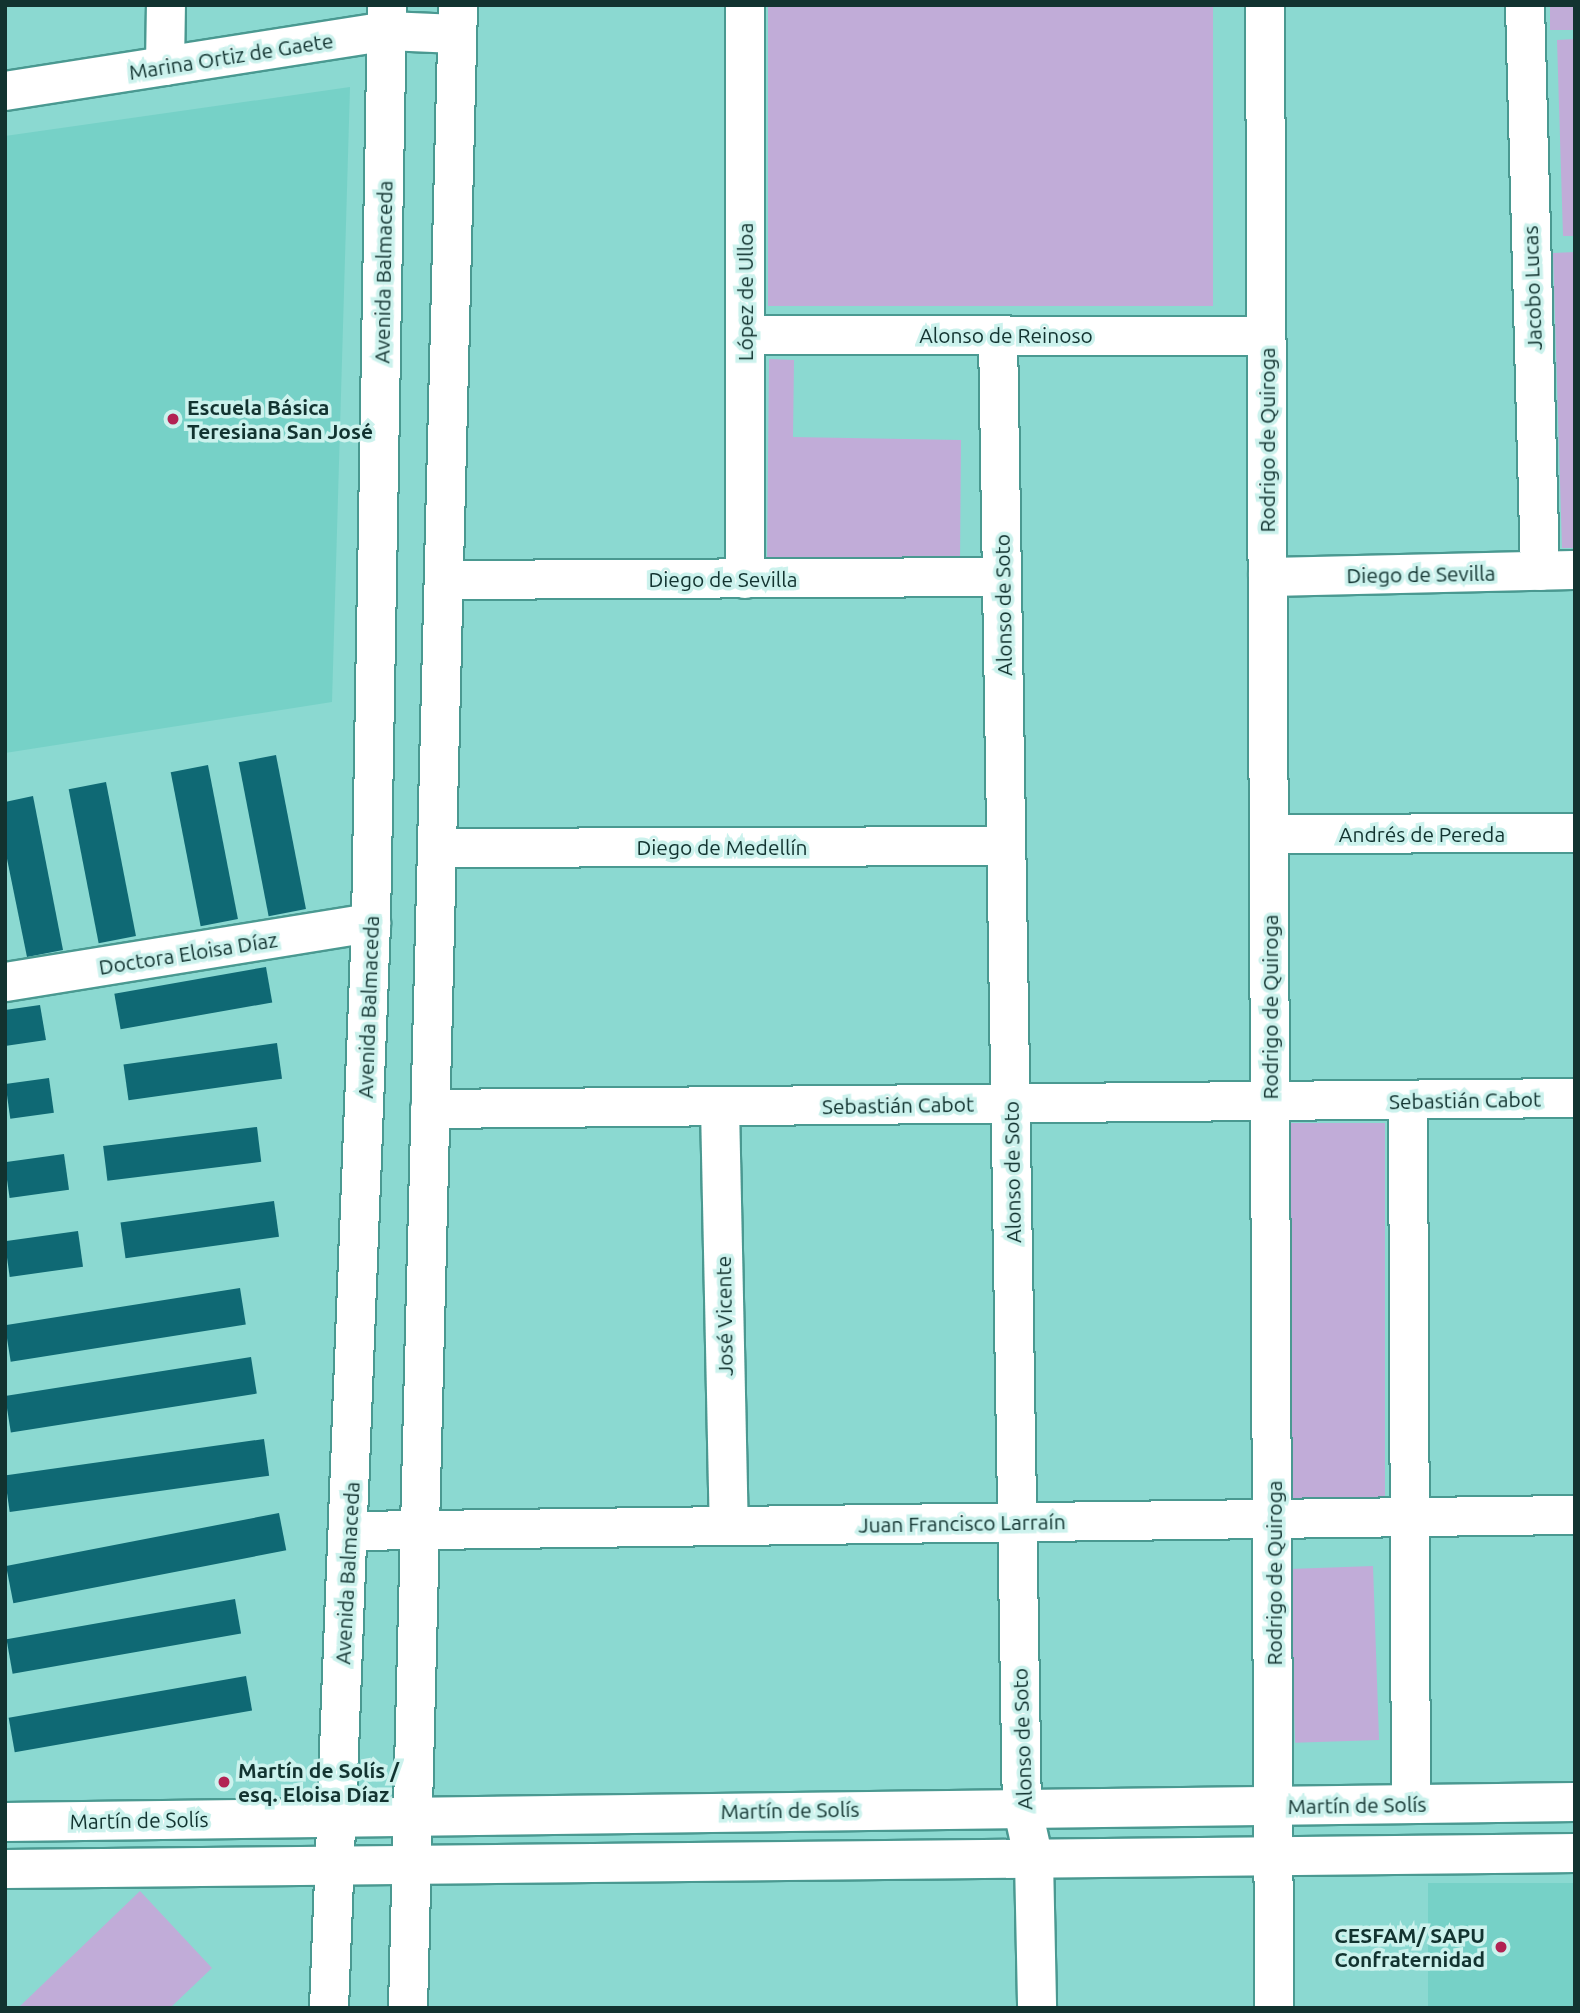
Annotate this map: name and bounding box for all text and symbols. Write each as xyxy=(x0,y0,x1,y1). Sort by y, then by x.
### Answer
street label: Marina Ortiz de Gaete xyxy=(127,27,335,85)
street label: Avenida Balmaceda xyxy=(369,180,397,364)
street label: López de Ulloa xyxy=(732,223,758,361)
street label: Jacobo Lucas xyxy=(1517,225,1547,351)
street label: Alonso de Reinoso xyxy=(919,322,1093,348)
street label: Rodrigo de Quiroga xyxy=(1254,347,1280,533)
place label: Escuela Básica Teresiana San José xyxy=(187,394,373,444)
marker: Escuela Básica Teresiana San José xyxy=(165,411,181,427)
street label: Alonso de Soto xyxy=(989,534,1017,676)
street label: Diego de Sevilla xyxy=(1346,560,1496,588)
street label: Diego de Sevilla xyxy=(648,566,798,592)
street label: Andrés de Pereda xyxy=(1339,821,1505,847)
street label: Diego de Medellín xyxy=(636,834,808,860)
street label: Rodrigo de Quiroga xyxy=(1257,914,1283,1100)
street label: Avenida Balmaceda xyxy=(352,915,384,1099)
street label: Doctora Eloisa Díaz xyxy=(97,926,279,980)
street label: Sebastián Cabot xyxy=(1389,1086,1541,1114)
street label: Sebastián Cabot xyxy=(822,1091,974,1119)
street label: Alonso de Soto xyxy=(998,1101,1026,1243)
street label: José Vicente xyxy=(710,1256,738,1376)
street label: Rodrigo de Quiroga xyxy=(1261,1480,1287,1666)
street label: Avenida Balmaceda xyxy=(330,1481,364,1665)
street label: Juan Francisco Larraín xyxy=(858,1509,1066,1537)
street label: Alonso de Soto xyxy=(1007,1668,1037,1810)
place label: Martín de Solís / esq. Eloisa Díaz xyxy=(238,1757,399,1807)
marker: Martín de Solís / esq. Eloisa Díaz xyxy=(216,1774,232,1790)
street label: Martín de Solís xyxy=(1287,1791,1427,1819)
street label: Martín de Solís xyxy=(720,1796,860,1824)
street label: Martín de Solís xyxy=(69,1806,209,1834)
place label: CESFAM/ SAPU Confraternidad xyxy=(1334,1922,1485,1972)
marker: CESFAM/ SAPU Confraternidad xyxy=(1491,1937,1511,1957)

